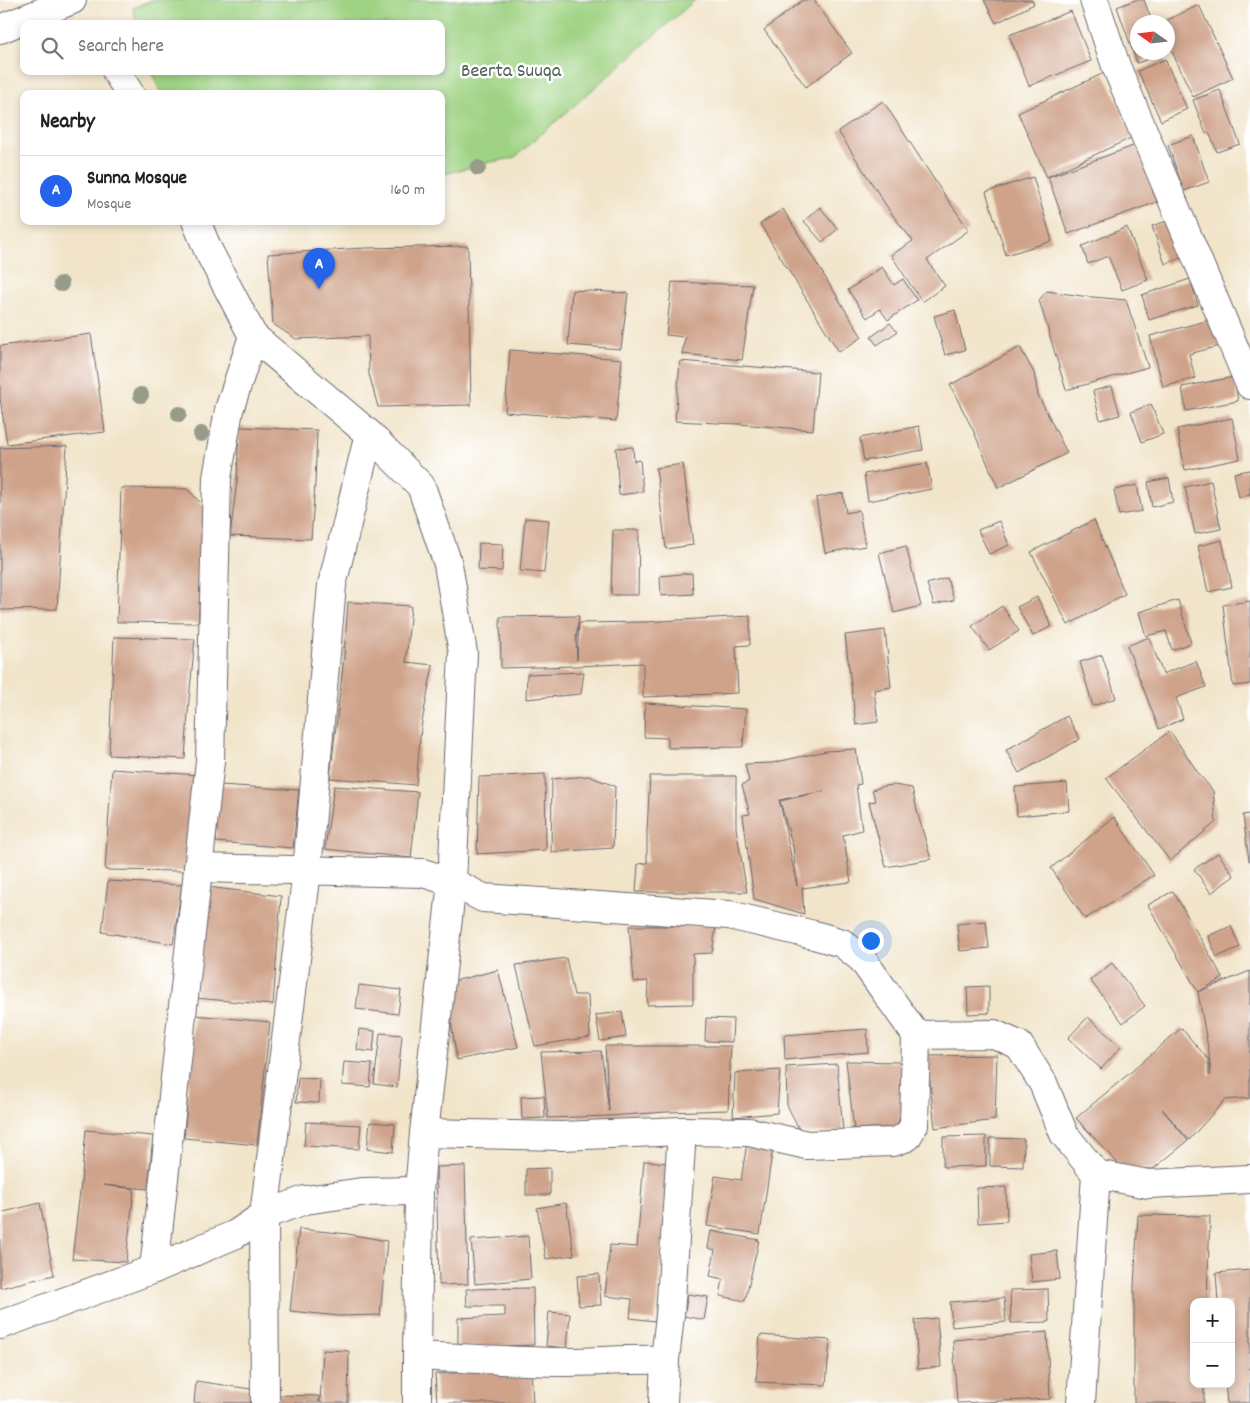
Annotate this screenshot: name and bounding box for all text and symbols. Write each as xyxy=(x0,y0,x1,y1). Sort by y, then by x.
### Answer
north arrow xyxy=(1130,15,1175,60)
search box xyxy=(20,20,445,75)
icon: search xyxy=(38,34,66,62)
text: Search here xyxy=(78,34,164,61)
park label: Beerta Suuqa xyxy=(461,58,562,86)
text: Nearby xyxy=(40,108,95,138)
text: Sunna Mosque xyxy=(87,166,187,193)
text: A xyxy=(52,179,60,202)
text: 160 m xyxy=(390,179,425,202)
text: Mosque xyxy=(87,193,131,216)
pin: A xyxy=(303,248,335,289)
your location xyxy=(858,928,884,954)
map controls xyxy=(1190,1298,1235,1388)
button: + xyxy=(1190,1298,1235,1343)
button: − xyxy=(1190,1343,1235,1388)

